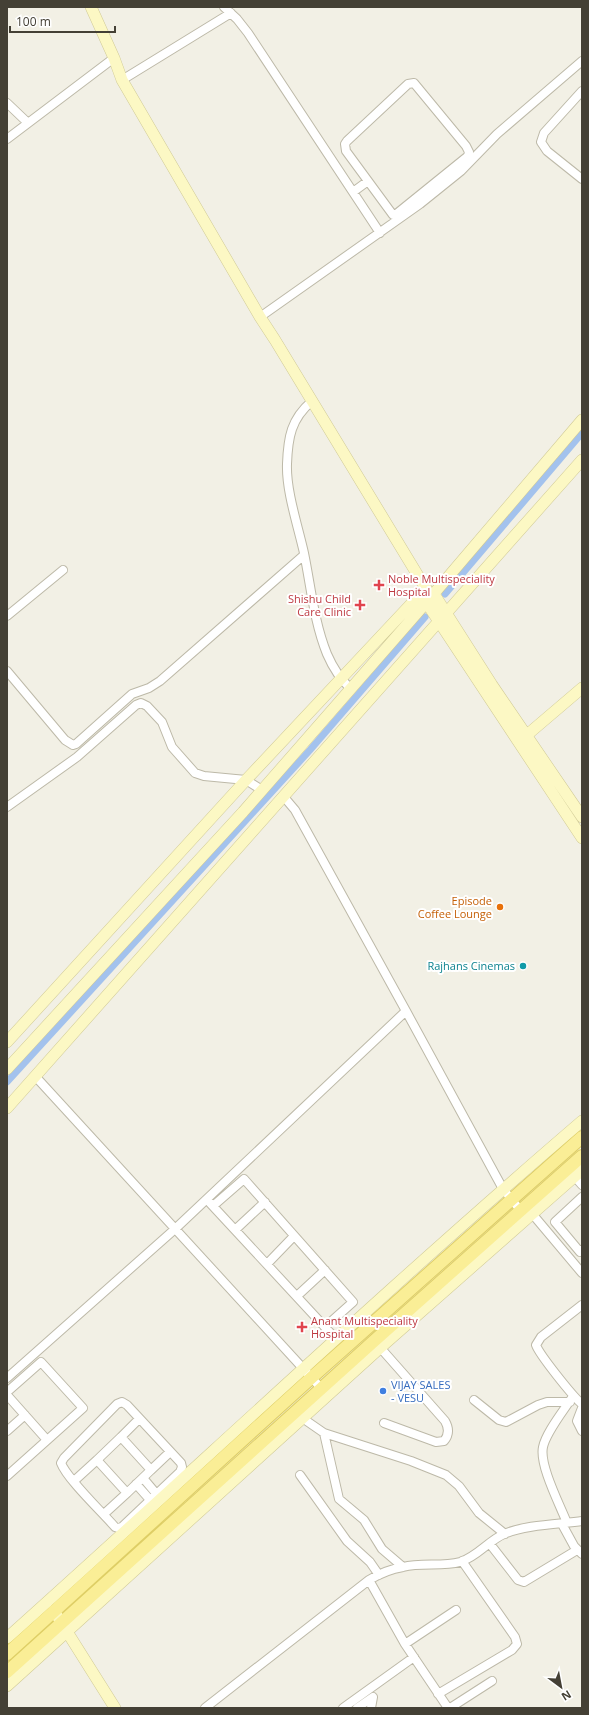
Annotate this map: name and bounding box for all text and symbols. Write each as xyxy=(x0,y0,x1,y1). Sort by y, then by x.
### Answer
scale bar xyxy=(10,8,115,34)
text: 100 m xyxy=(16,13,51,30)
place label: Noble Multispeciality Hospital xyxy=(388,571,495,599)
marker: Noble Multispeciality Hospital xyxy=(373,579,385,591)
place label: Shishu Child Care Clinic xyxy=(288,591,351,619)
marker: Shishu Child Care Clinic xyxy=(354,599,366,611)
place label: Episode Coffee Lounge xyxy=(418,893,492,921)
marker: Episode Coffee Lounge xyxy=(495,902,505,912)
place label: Rajhans Cinemas xyxy=(427,958,515,973)
marker: Rajhans Cinemas xyxy=(518,961,528,971)
place label: Anant Multispeciality Hospital xyxy=(311,1313,418,1341)
marker: Anant Multispeciality Hospital xyxy=(296,1321,308,1333)
place label: VIJAY SALES - VESU xyxy=(391,1377,450,1405)
marker: VIJAY SALES - VESU xyxy=(378,1386,388,1396)
north arrow xyxy=(541,1667,581,1707)
text: N xyxy=(559,1687,574,1705)

